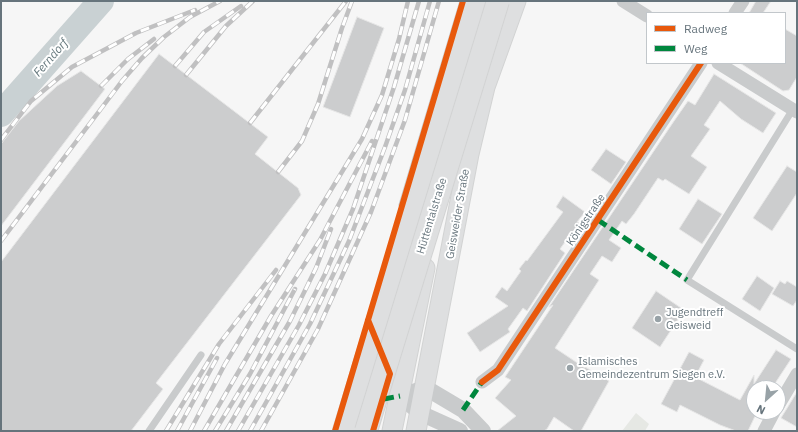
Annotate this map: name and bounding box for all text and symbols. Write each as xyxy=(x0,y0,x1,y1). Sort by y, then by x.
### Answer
legend xyxy=(646,12,786,64)
text: Radweg xyxy=(684,21,727,36)
water label: Ferndorf xyxy=(31,36,71,80)
text: Weg xyxy=(684,41,707,56)
street label: Geisweider Straße xyxy=(444,168,472,260)
street label: Hüttentalstraße xyxy=(414,176,450,256)
street label: Königstraße xyxy=(564,192,608,248)
place label: Jugendtreff Geisweid xyxy=(666,306,723,332)
marker: Jugendtreff Geisweid xyxy=(653,314,663,324)
place label: Islamisches Gemeindezentrum Siegen e.V. xyxy=(578,355,725,381)
marker: Islamisches Gemeindezentrum Siegen e.V. xyxy=(565,363,575,373)
north arrow xyxy=(746,380,786,420)
text: N xyxy=(754,402,768,418)

